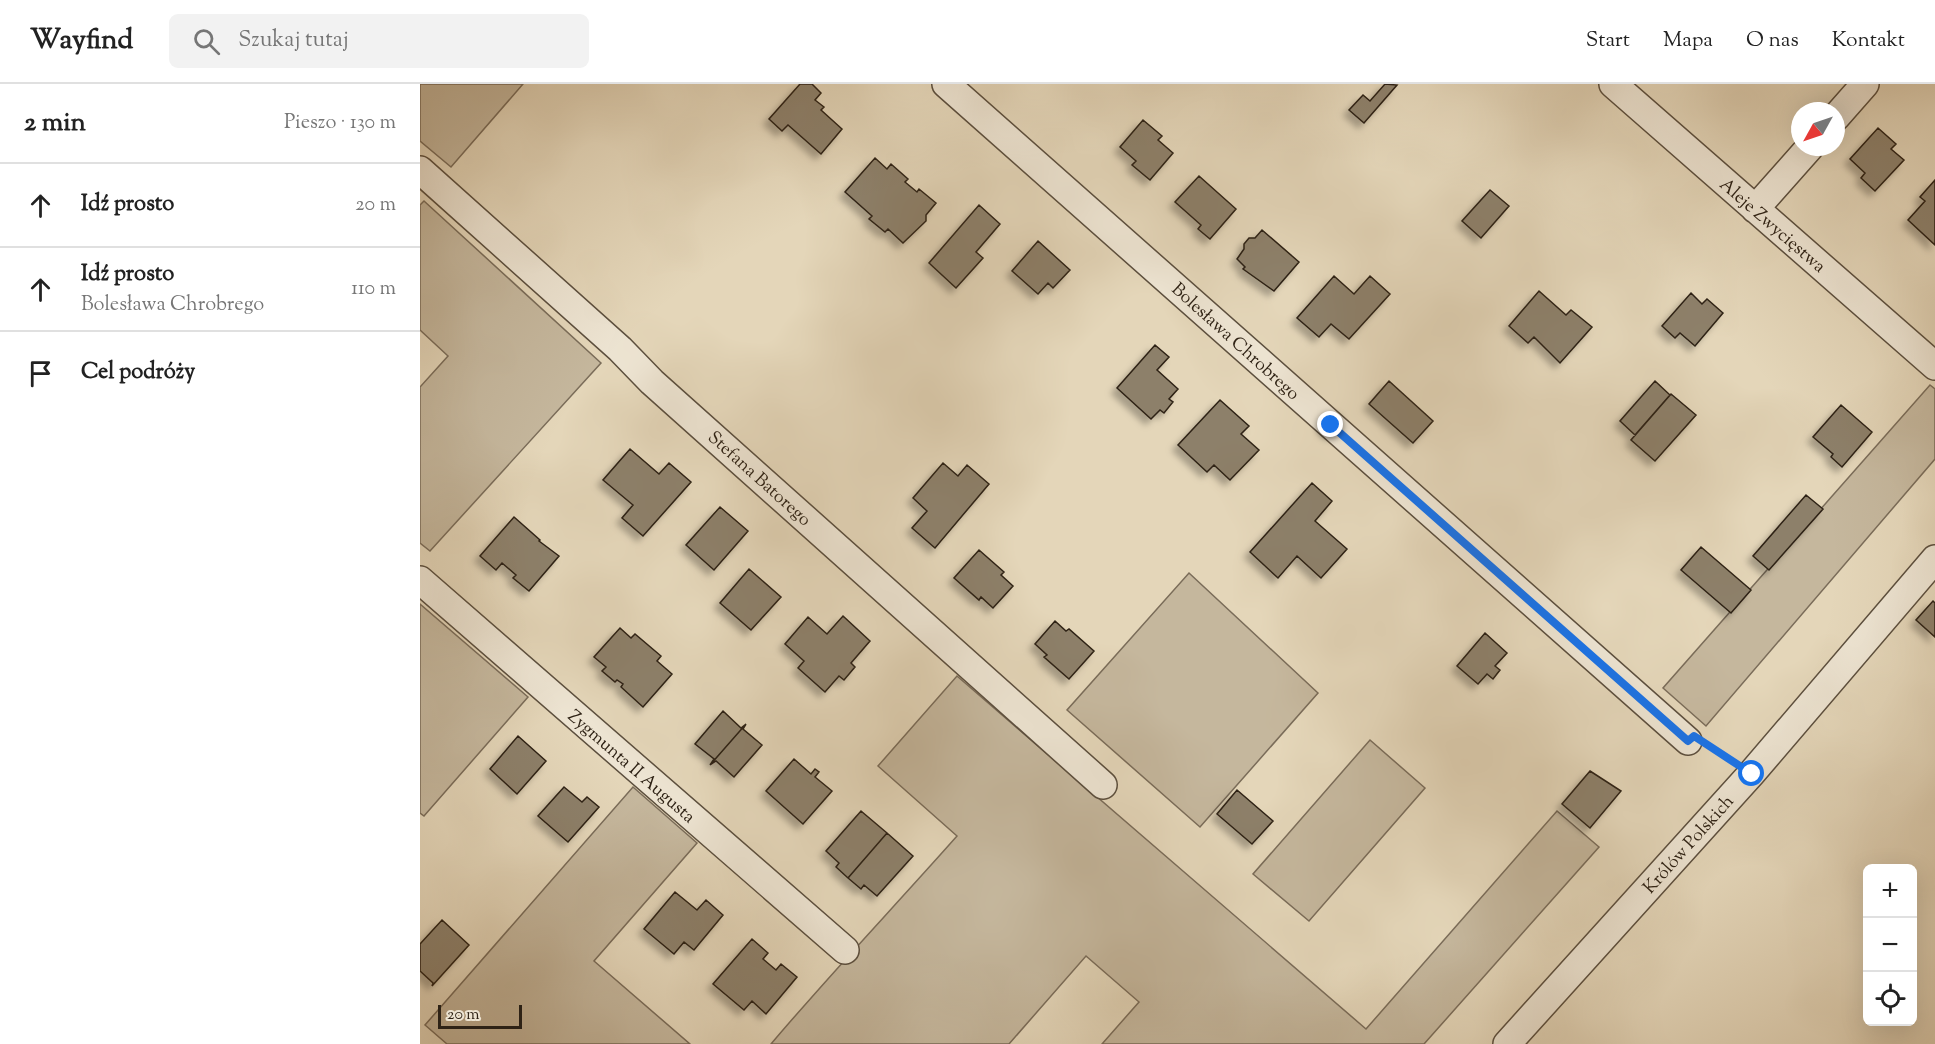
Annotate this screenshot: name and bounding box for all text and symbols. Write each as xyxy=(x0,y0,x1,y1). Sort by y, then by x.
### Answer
search box xyxy=(169,14,589,68)
text: Wayfind xyxy=(30,21,133,61)
icon: search xyxy=(190,25,223,58)
text: Szukaj tutaj xyxy=(238,25,349,57)
text: Start xyxy=(1586,26,1630,56)
text: Mapa xyxy=(1663,26,1713,56)
text: O nas xyxy=(1746,26,1799,56)
text: Kontakt xyxy=(1832,26,1905,56)
north arrow xyxy=(1791,102,1845,156)
text: 2 min xyxy=(24,105,86,142)
text: Pieszo · 130 m xyxy=(284,109,396,138)
street label: Aleje Zwycięstwa xyxy=(1713,173,1831,280)
icon: ahead xyxy=(24,189,57,222)
text: Idź prosto xyxy=(81,189,174,221)
text: 20 m xyxy=(355,191,396,220)
text: Idź prosto xyxy=(81,259,174,291)
icon: ahead xyxy=(24,273,57,306)
text: 110 m xyxy=(351,275,396,304)
street label: Bolesława Chrobrego xyxy=(1165,278,1305,407)
text: Bolesława Chrobrego xyxy=(81,291,264,320)
icon: arrive xyxy=(24,357,57,390)
text: Cel podróży xyxy=(81,357,195,389)
route end xyxy=(1317,411,1343,437)
street label: Stefana Batorego xyxy=(701,426,816,533)
street label: Zygmunta II Augusta xyxy=(561,705,700,830)
route start xyxy=(1738,760,1764,786)
street label: Królów Polskich xyxy=(1638,790,1741,901)
map controls xyxy=(1863,864,1917,1026)
button: + xyxy=(1863,864,1917,918)
button: − xyxy=(1863,918,1917,972)
button: locate xyxy=(1863,972,1917,1026)
scale bar xyxy=(438,1002,522,1030)
text: 20 m xyxy=(447,1004,480,1027)

